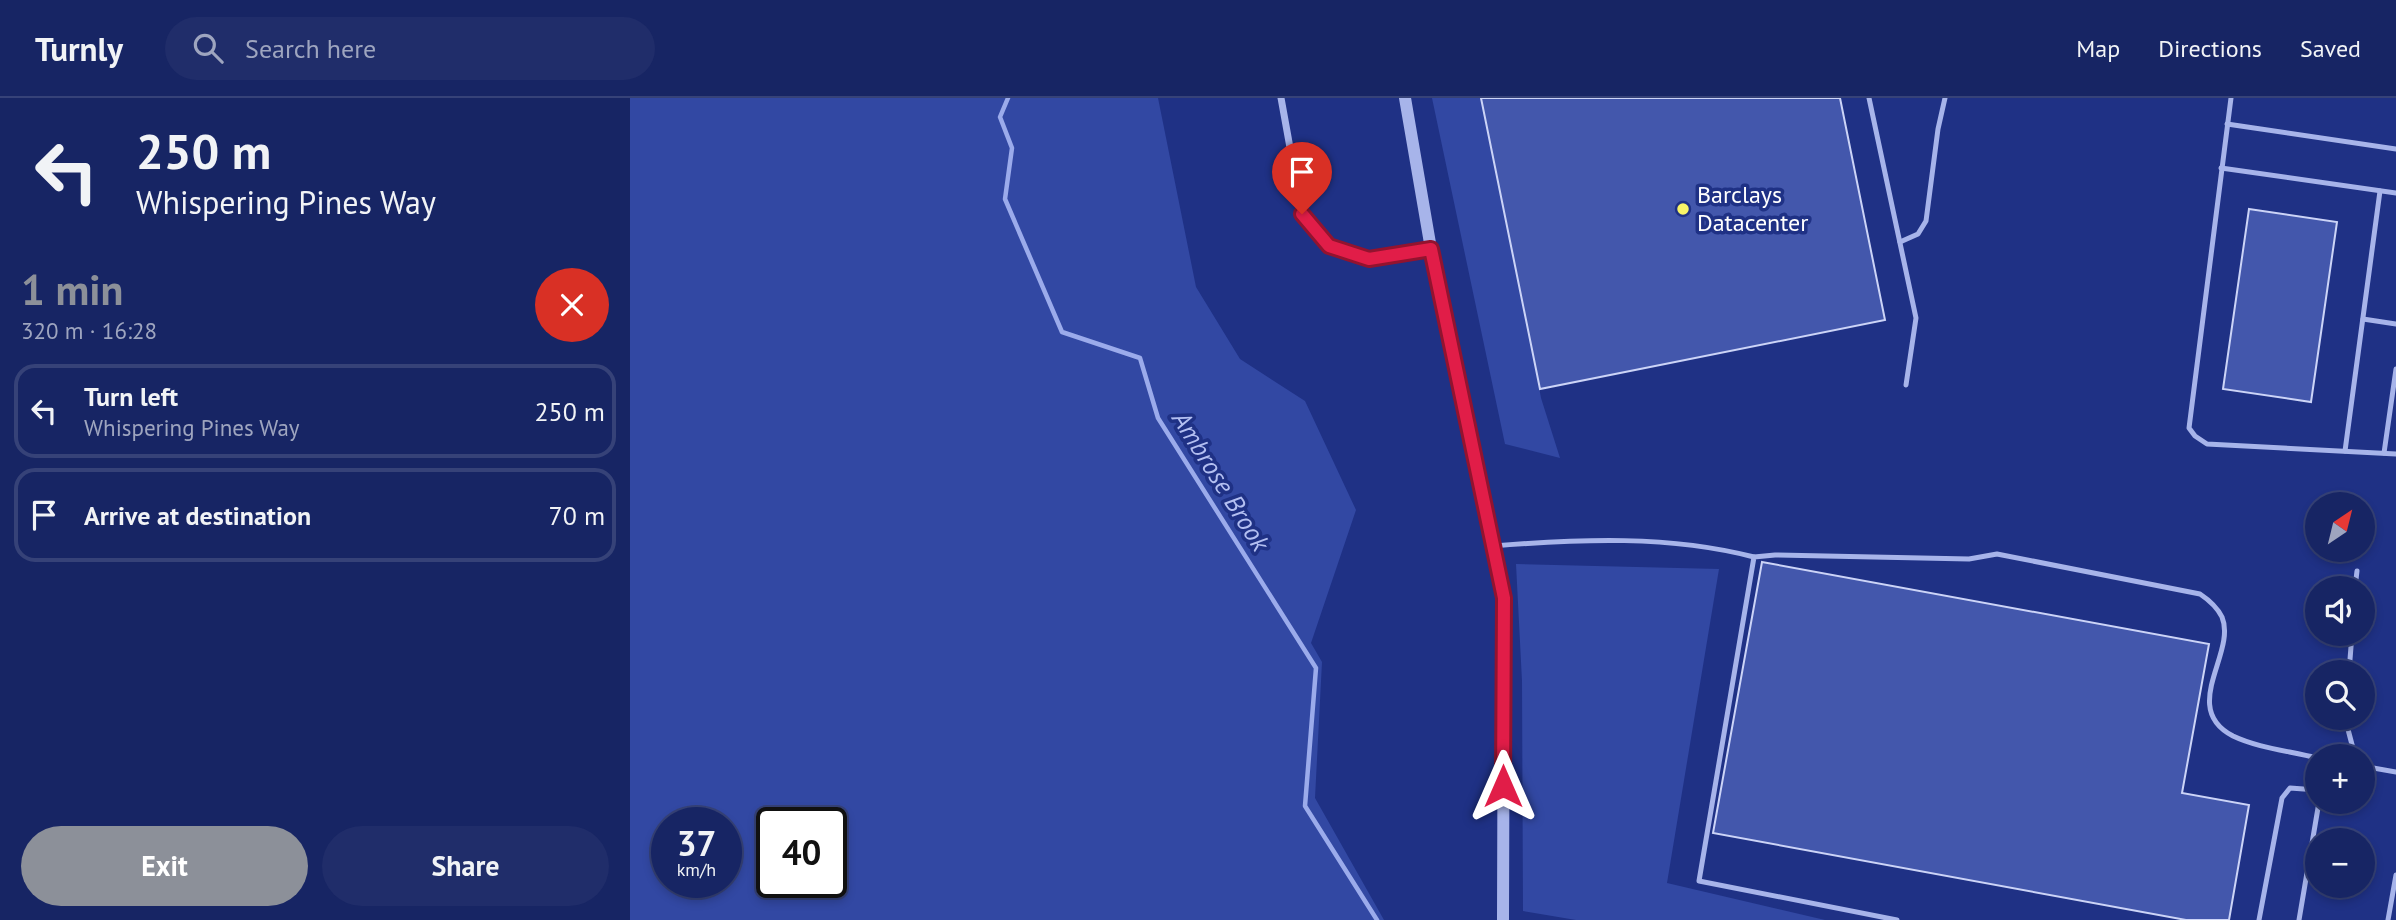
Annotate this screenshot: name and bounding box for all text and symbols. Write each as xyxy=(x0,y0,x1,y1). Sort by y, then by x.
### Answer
search box xyxy=(165,17,655,80)
text: Turnly xyxy=(35,27,123,70)
icon: search xyxy=(189,29,227,67)
text: Search here xyxy=(245,32,376,65)
text: Map xyxy=(2076,33,2120,64)
text: Directions xyxy=(2158,33,2262,64)
text: Saved xyxy=(2300,33,2361,64)
text: 250 m xyxy=(136,119,271,183)
icon: left xyxy=(21,126,112,217)
pin xyxy=(1272,142,1332,214)
icon: arrive xyxy=(1283,153,1321,191)
place label: Barclays Datacenter xyxy=(1697,179,1808,238)
text: Whispering Pines Way xyxy=(136,181,436,223)
marker: Barclays Datacenter xyxy=(1675,201,1691,217)
text: 1 min xyxy=(21,262,123,317)
button: close xyxy=(535,268,609,342)
text: 320 m · 16:28 xyxy=(21,316,157,345)
text: Turn left xyxy=(84,380,178,413)
icon: left xyxy=(25,392,63,430)
text: 250 m xyxy=(534,395,605,428)
water label: Ambrose Brook xyxy=(1165,404,1278,558)
text: Whispering Pines Way xyxy=(84,413,300,442)
north arrow xyxy=(2305,492,2375,562)
map controls xyxy=(2305,492,2375,898)
icon: arrive xyxy=(25,496,63,534)
text: Arrive at destination xyxy=(84,499,311,532)
text: 70 m xyxy=(549,499,605,532)
button: sound xyxy=(2305,576,2375,646)
button: search xyxy=(2305,660,2375,730)
button: + xyxy=(2305,744,2375,814)
position arrow xyxy=(1466,749,1540,823)
speed limit sign: 40 xyxy=(756,807,847,898)
text: 37 xyxy=(677,820,716,866)
button: Exit xyxy=(21,826,308,906)
button: Share xyxy=(322,826,609,906)
button: − xyxy=(2305,828,2375,898)
text: km/h xyxy=(677,858,716,881)

